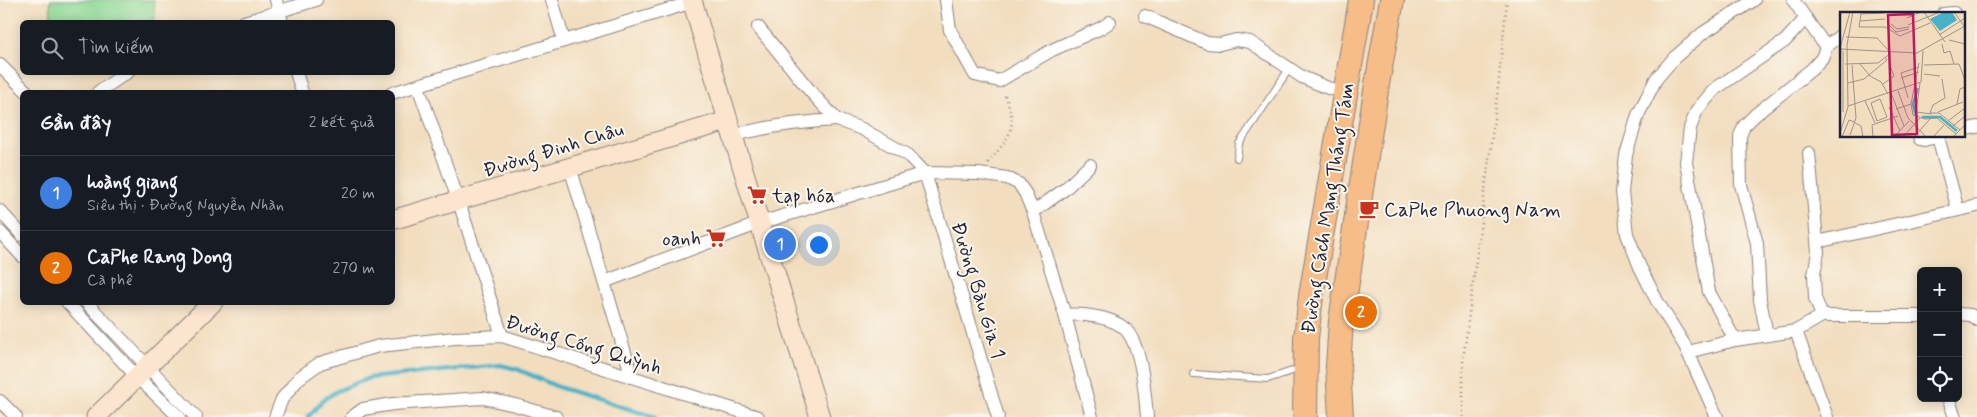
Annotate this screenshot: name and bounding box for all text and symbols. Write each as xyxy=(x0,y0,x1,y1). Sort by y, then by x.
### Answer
inset map xyxy=(1840,12,1964,138)
search box xyxy=(20,20,395,75)
icon: search xyxy=(38,34,66,62)
text: Tìm kiếm xyxy=(78,35,154,60)
street label: Đường Cách Mạng Tháng Tám xyxy=(1295,81,1364,336)
text: Gần đây xyxy=(40,109,111,137)
text: 2 kết quả xyxy=(309,112,375,133)
street label: Đường Đinh Châu xyxy=(480,116,628,187)
text: hoàng giang xyxy=(87,170,178,195)
text: 1 xyxy=(52,183,60,204)
text: 20 m xyxy=(341,183,375,204)
place label: tạp hóa xyxy=(771,183,835,210)
supermarket icon: tạp hóa xyxy=(746,184,768,206)
text: Siêu thị · Đường Nguyễn Nhàn xyxy=(87,195,284,216)
place label: CaPhe Phuong Nam xyxy=(1384,197,1561,224)
cafe icon: CaPhe Phuong Nam xyxy=(1358,198,1380,220)
street label: Đường Bàu Gia 1 xyxy=(942,219,1011,363)
pin: 1 xyxy=(764,225,796,263)
place label: oanh xyxy=(662,226,701,253)
supermarket icon: oanh xyxy=(705,227,727,249)
your location xyxy=(806,232,832,258)
text: CaPhe Rang Dong xyxy=(87,245,232,270)
text: 2 xyxy=(52,258,60,279)
text: 270 m xyxy=(332,258,375,279)
map controls xyxy=(1917,267,1962,402)
button: + xyxy=(1917,267,1962,312)
text: Cà phê xyxy=(87,270,133,291)
pin: 2 xyxy=(1345,293,1377,331)
street label: Đường Cống Quỳnh xyxy=(502,309,665,384)
button: − xyxy=(1917,312,1962,357)
button: locate xyxy=(1917,357,1962,402)

